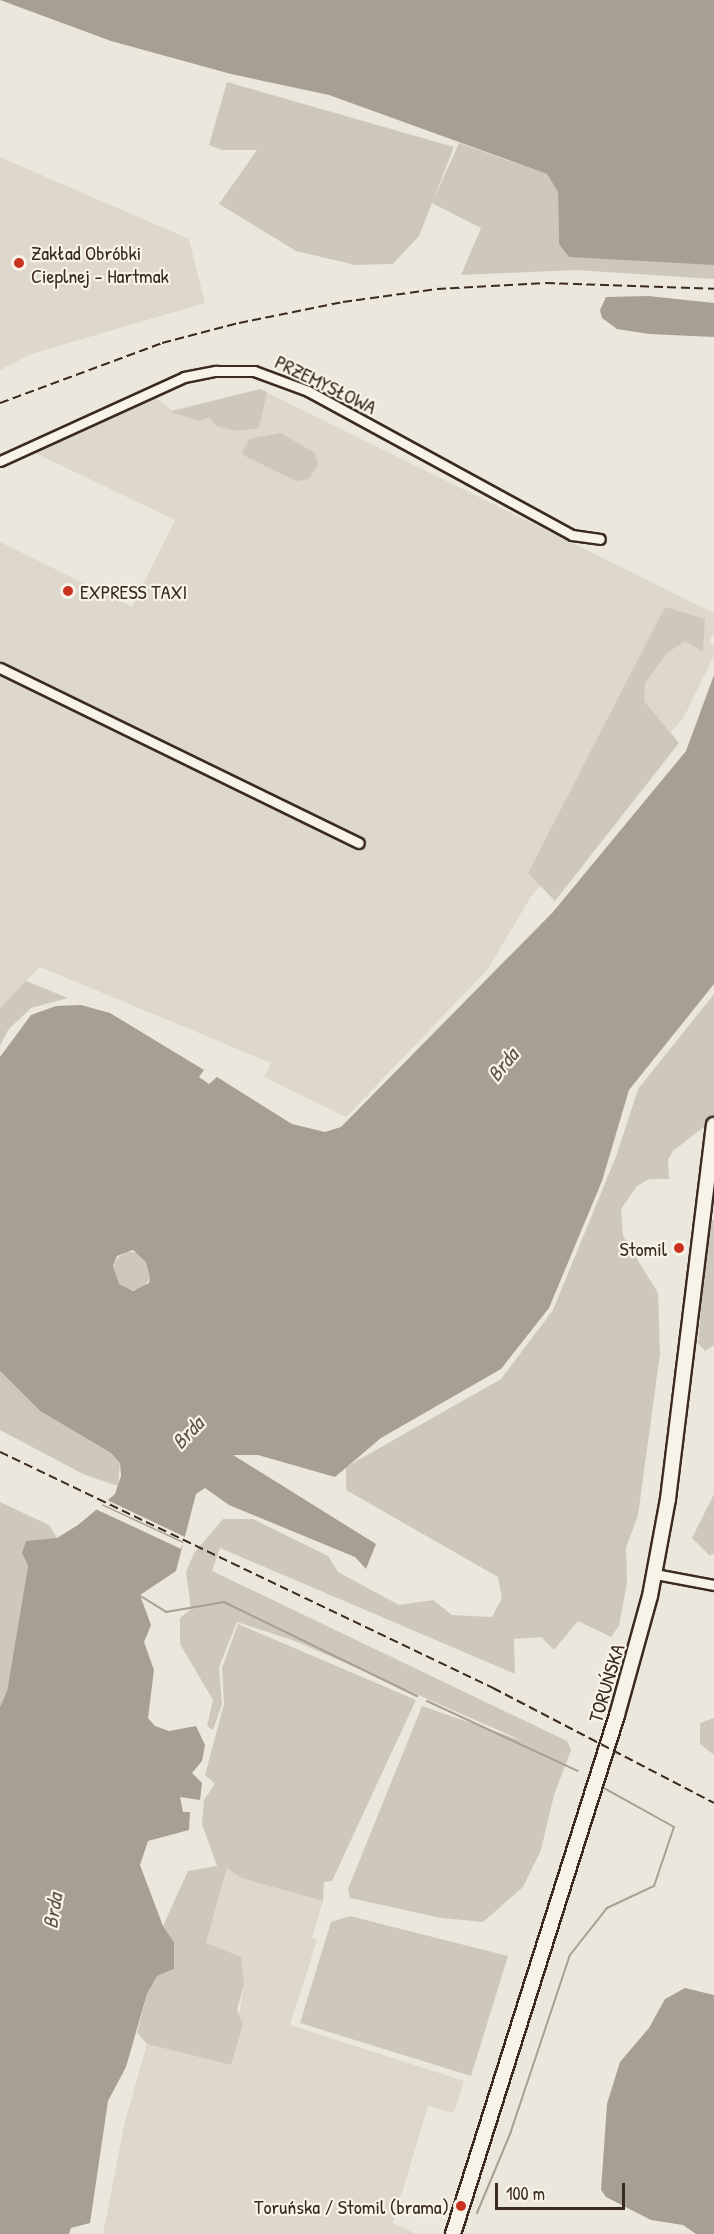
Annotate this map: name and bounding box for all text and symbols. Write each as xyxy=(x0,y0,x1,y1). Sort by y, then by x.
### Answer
place label: Zakład Obróbki Cieplnej - Hartmak xyxy=(31,240,169,287)
marker: Zakład Obróbki Cieplnej - Hartmak xyxy=(12,256,26,270)
street label: PRZEMYSŁOWA xyxy=(271,349,381,419)
place label: EXPRESS TAXI xyxy=(80,579,187,603)
marker: EXPRESS TAXI xyxy=(61,584,75,598)
water label: Brda xyxy=(482,1043,524,1087)
place label: Stomil xyxy=(619,1236,667,1260)
marker: Stomil xyxy=(672,1241,686,1255)
water label: Brda xyxy=(167,1412,209,1454)
street label: TORUŃSKA xyxy=(583,1641,629,1725)
water label: Brda xyxy=(38,1892,68,1930)
scale bar xyxy=(498,2171,628,2209)
text: 100 m xyxy=(506,2181,545,2206)
place label: Toruńska / Stomil (brama) xyxy=(254,2194,449,2218)
marker: Toruńska / Stomil (brama) xyxy=(454,2199,468,2213)

